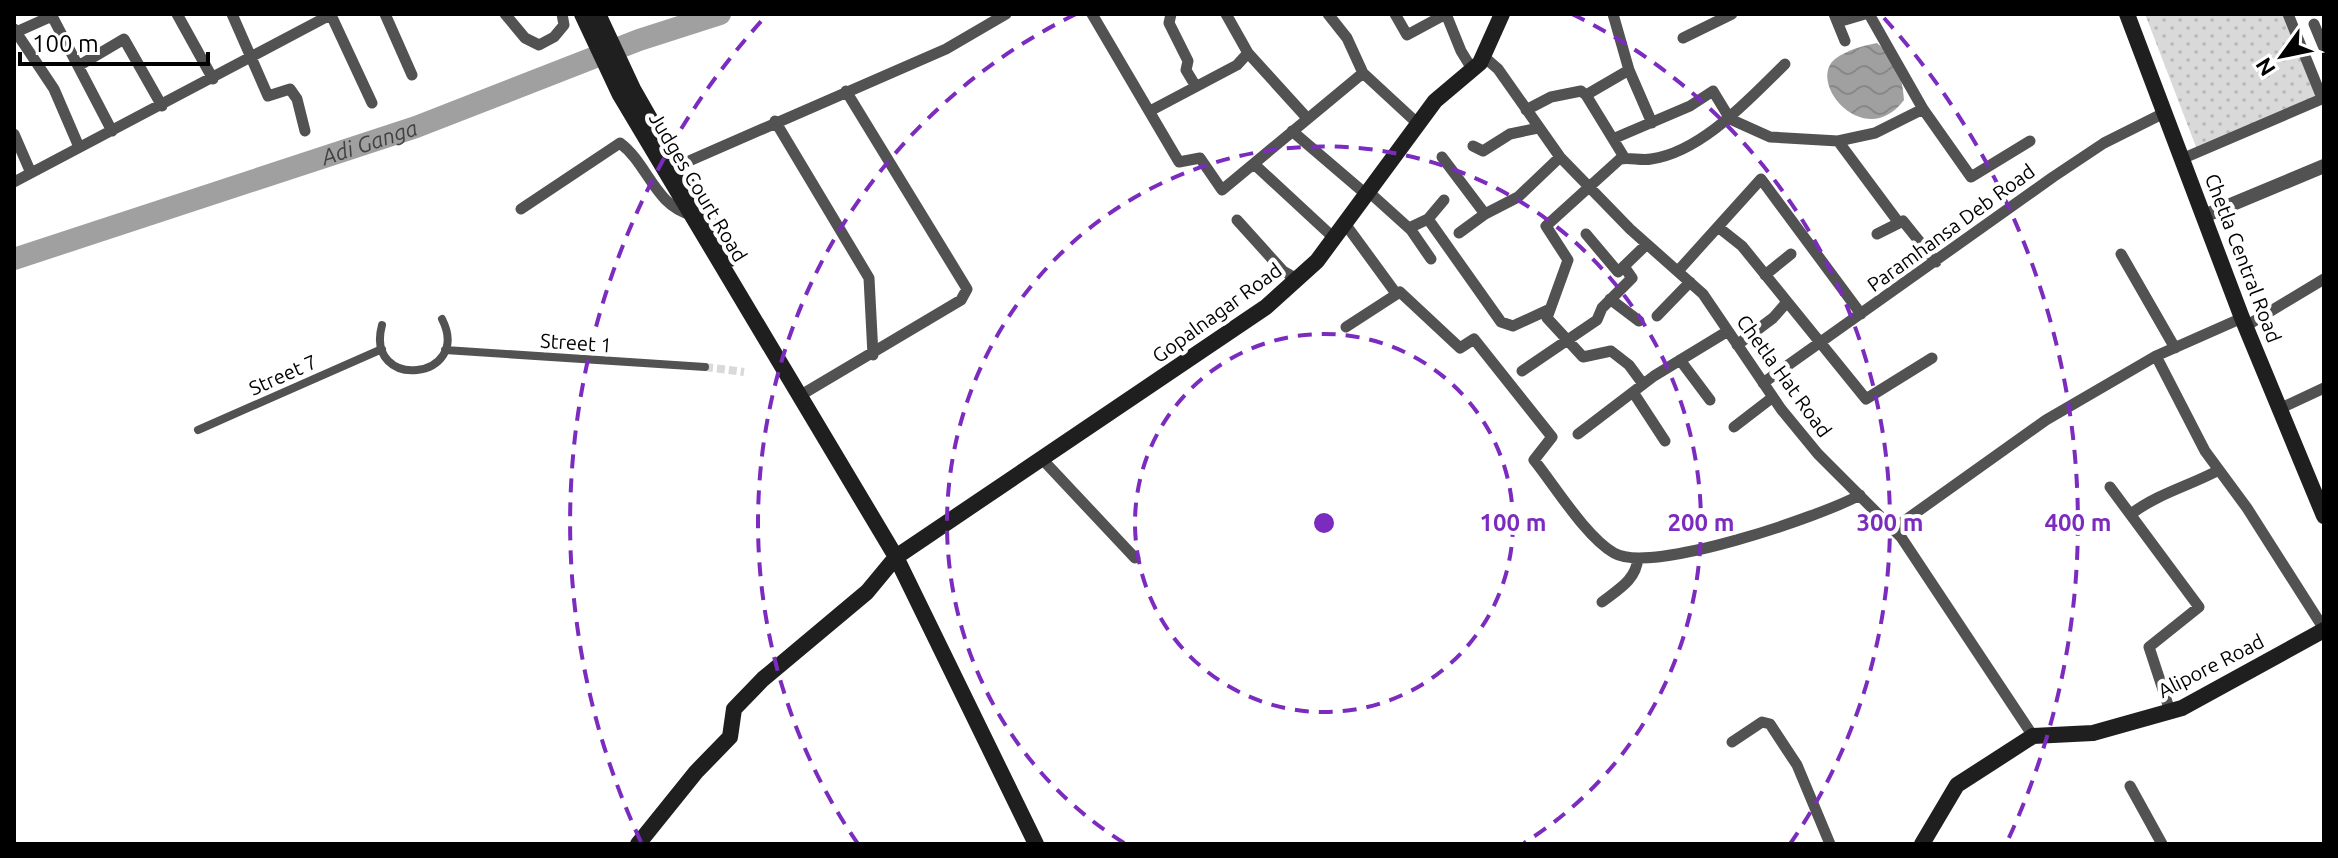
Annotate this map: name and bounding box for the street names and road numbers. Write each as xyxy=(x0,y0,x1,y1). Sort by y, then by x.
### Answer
street label: Judges Court Road xyxy=(645,108,752,266)
street label: Paramhansa Deb Road xyxy=(1862,159,2039,296)
street label: Chetla Central Road xyxy=(2201,170,2286,346)
street label: Gopalnagar Road xyxy=(1148,258,1286,367)
street label: Chetla Hat Road xyxy=(1732,310,1836,441)
street label: Street 1 xyxy=(539,329,613,356)
street label: Street 7 xyxy=(245,349,320,400)
street label: Alipore Road xyxy=(2154,629,2268,702)

